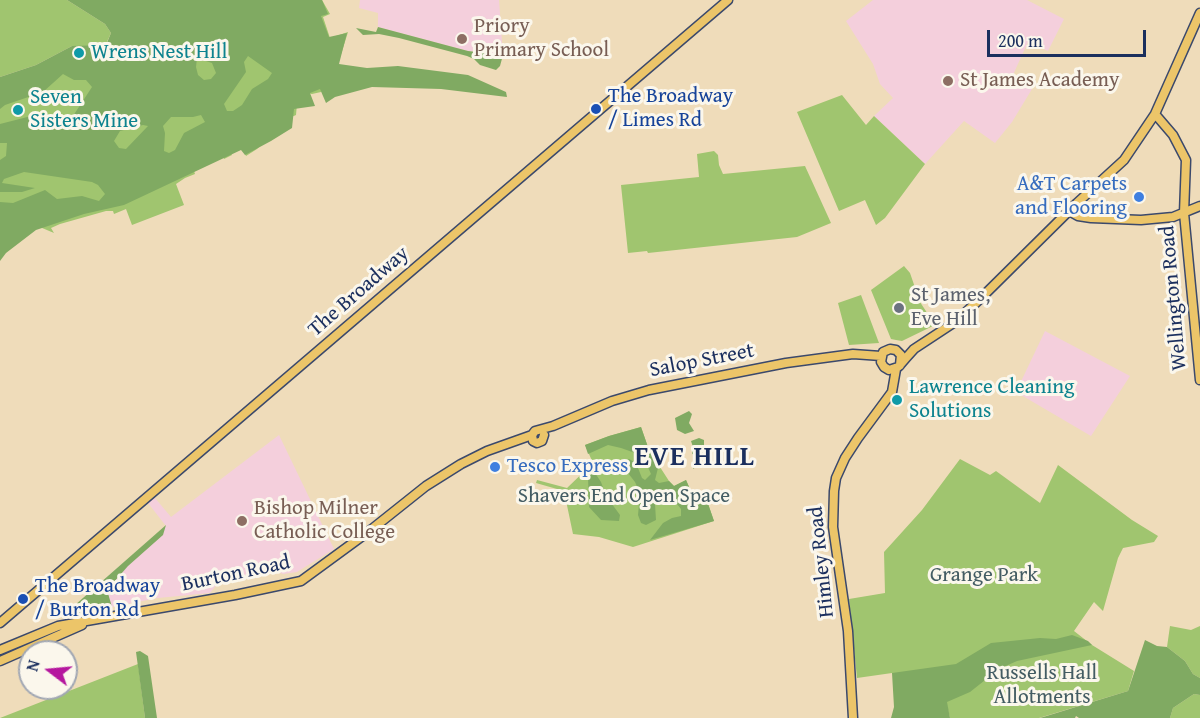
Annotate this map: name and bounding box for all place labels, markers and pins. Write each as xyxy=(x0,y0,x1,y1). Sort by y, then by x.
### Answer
place label: Priory Primary School xyxy=(474,14,609,64)
marker: Priory Primary School xyxy=(455,32,469,46)
place label: Wrens Nest Hill xyxy=(91,40,227,66)
marker: Wrens Nest Hill xyxy=(72,46,86,60)
place label: St James Academy xyxy=(960,68,1119,94)
marker: St James Academy xyxy=(941,74,955,88)
place label: The Broadway / Limes Rd xyxy=(608,84,733,134)
place label: Seven Sisters Mine xyxy=(30,85,138,135)
marker: The Broadway / Limes Rd xyxy=(589,102,603,116)
marker: Seven Sisters Mine xyxy=(11,103,25,117)
place label: A&T Carpets and Flooring xyxy=(1015,172,1127,222)
marker: A&T Carpets and Flooring xyxy=(1132,190,1146,204)
place label: St James, Eve Hill xyxy=(911,283,990,333)
marker: St James, Eve Hill xyxy=(892,301,906,315)
place label: Lawrence Cleaning Solutions xyxy=(909,375,1075,425)
marker: Lawrence Cleaning Solutions xyxy=(890,393,904,407)
place label: Tesco Express xyxy=(507,454,628,480)
marker: Tesco Express xyxy=(488,460,502,474)
place label: Bishop Milner Catholic College xyxy=(254,496,395,546)
marker: Bishop Milner Catholic College xyxy=(235,514,249,528)
place label: The Broadway / Burton Rd xyxy=(35,574,160,624)
marker: The Broadway / Burton Rd xyxy=(16,592,30,606)

